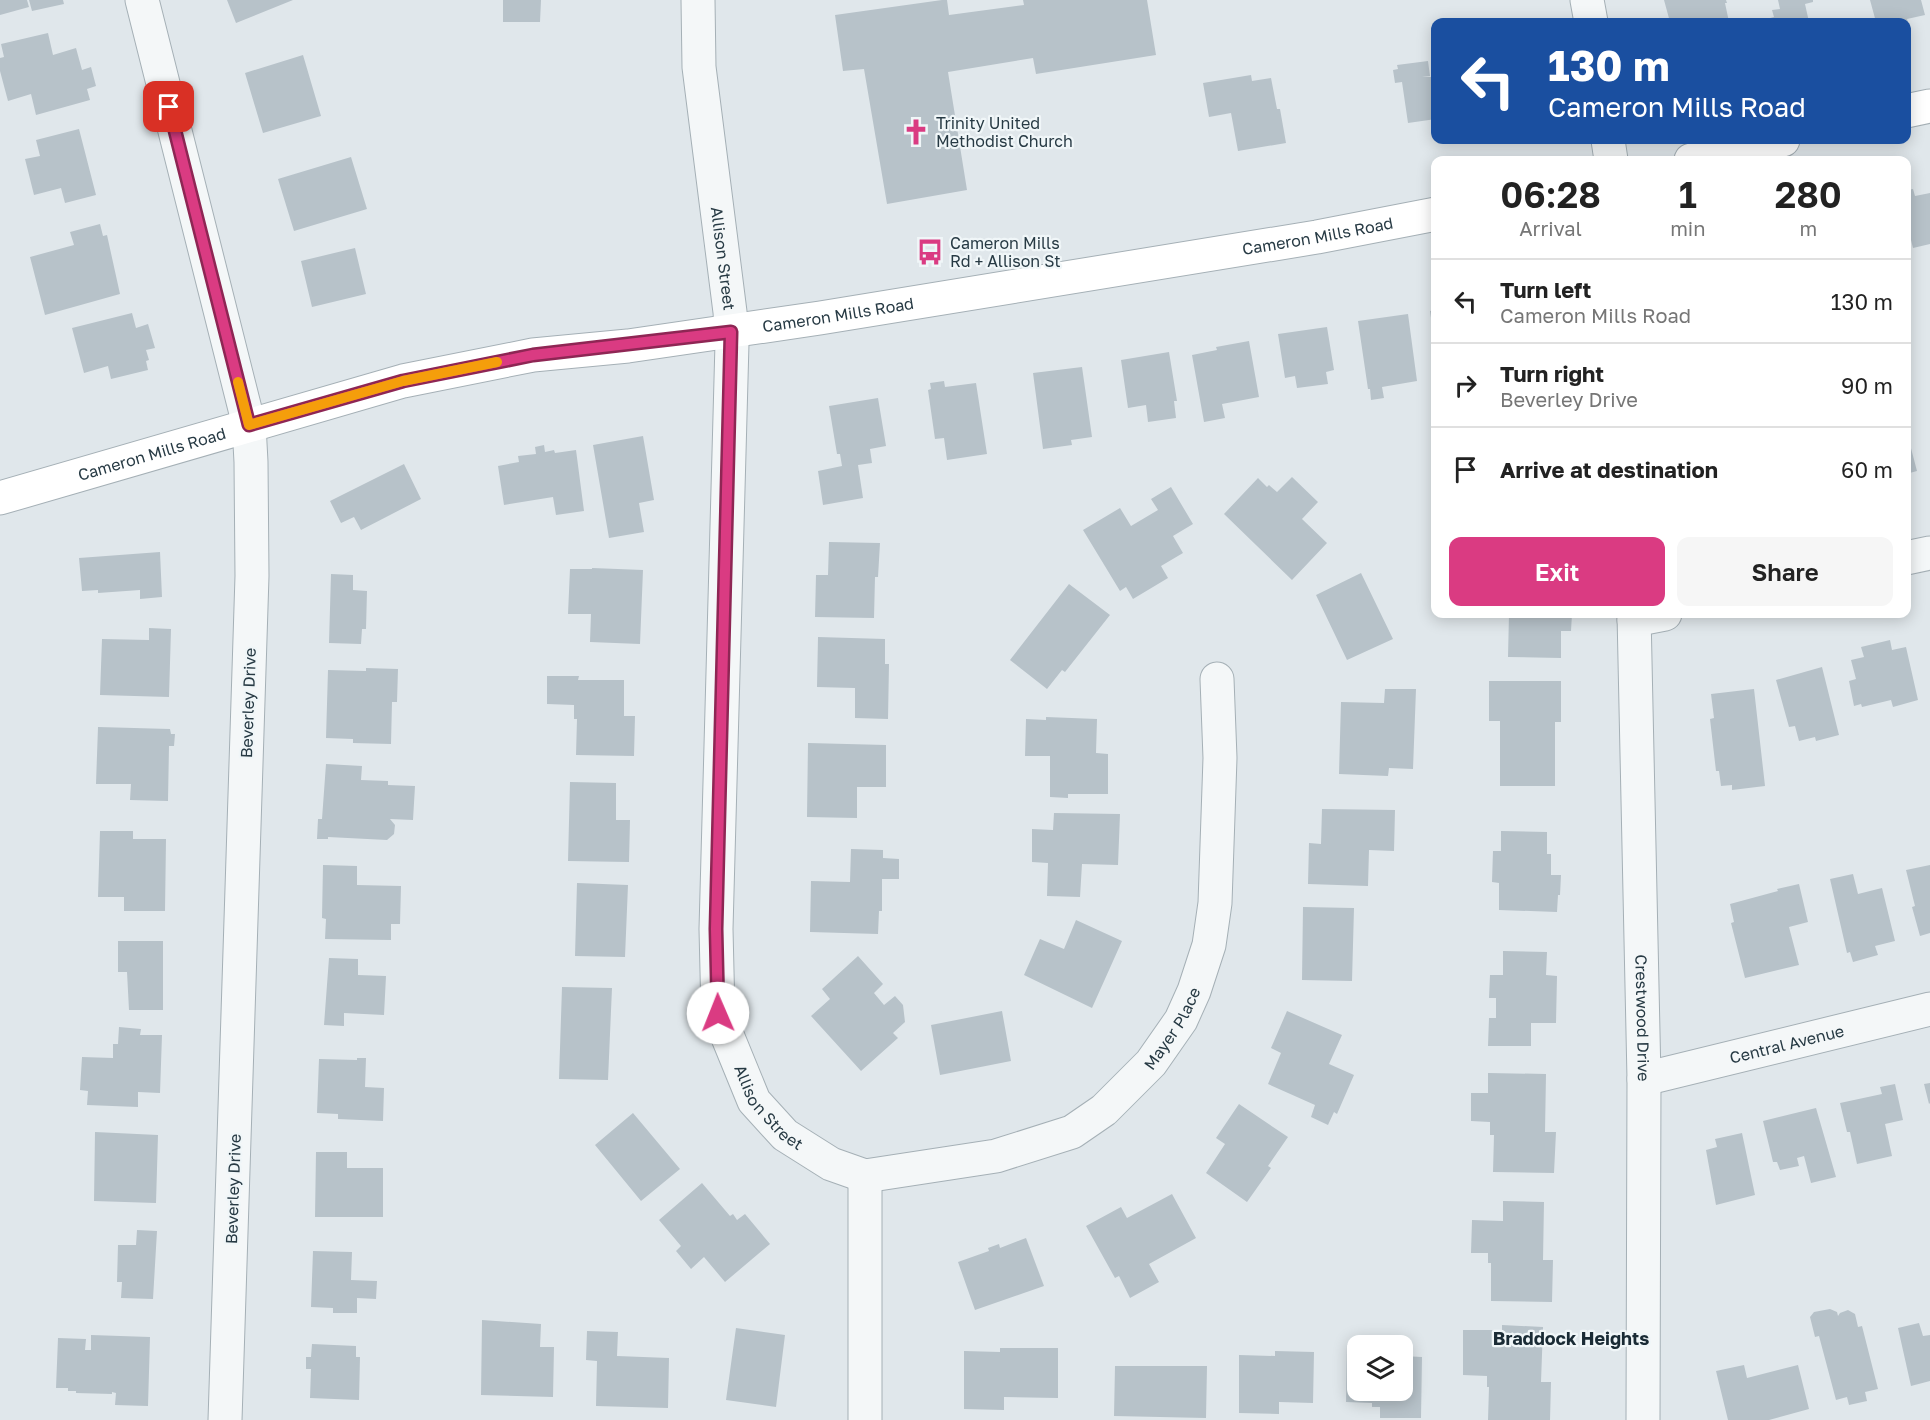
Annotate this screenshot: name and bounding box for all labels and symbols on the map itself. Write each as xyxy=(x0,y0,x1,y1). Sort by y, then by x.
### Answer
pin xyxy=(143,81,194,132)
place label: Trinity United Methodist Church xyxy=(936,113,1073,151)
church icon: Trinity United Methodist Church xyxy=(901,117,931,147)
street label: Allison Street xyxy=(707,205,740,311)
street label: Cameron Mills Road xyxy=(1241,213,1395,259)
place label: Cameron Mills Rd + Allison St xyxy=(950,233,1061,271)
bus stop icon: Cameron Mills Rd + Allison St xyxy=(915,237,945,267)
street label: Cameron Mills Road xyxy=(761,293,915,336)
street label: Cameron Mills Road xyxy=(75,423,228,485)
street label: Beverley Drive xyxy=(236,647,260,759)
street label: Crestwood Drive xyxy=(1631,954,1654,1082)
position arrow xyxy=(686,981,750,1045)
street label: Mayer Place xyxy=(1139,984,1204,1074)
street label: Central Avenue xyxy=(1728,1020,1846,1068)
street label: Allison Street xyxy=(730,1062,807,1154)
street label: Beverley Drive xyxy=(221,1133,245,1245)
district label: Braddock Heights xyxy=(1493,1327,1649,1349)

